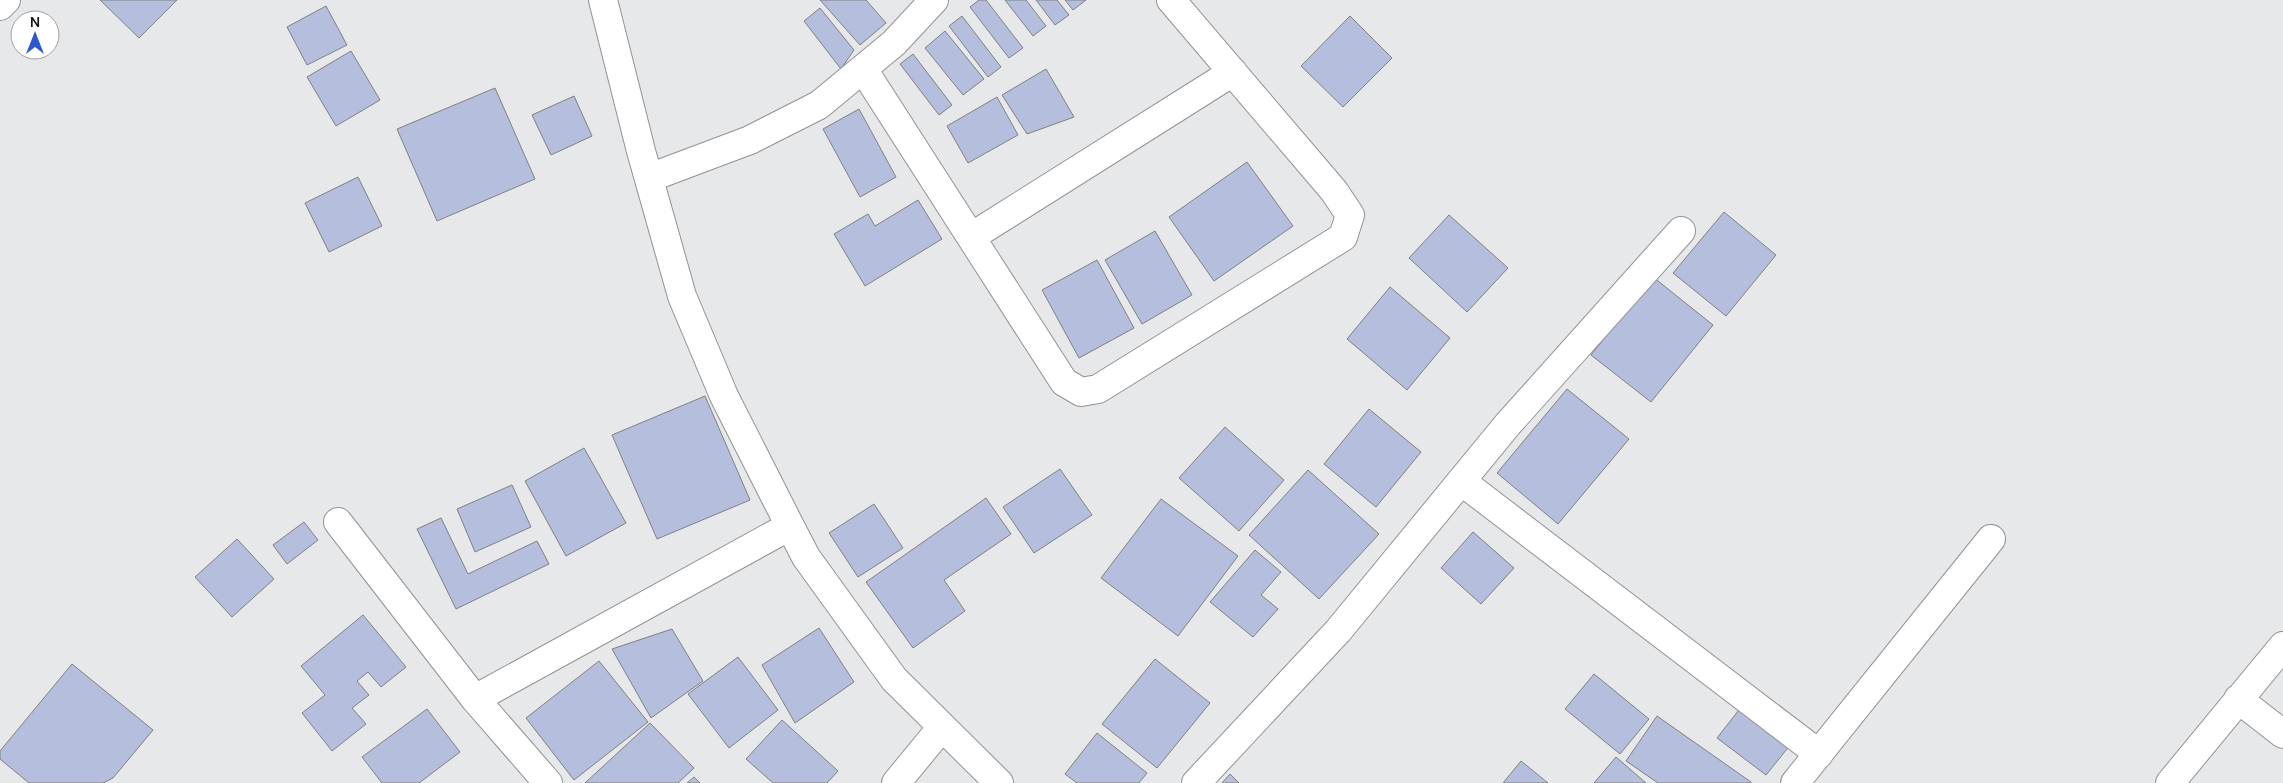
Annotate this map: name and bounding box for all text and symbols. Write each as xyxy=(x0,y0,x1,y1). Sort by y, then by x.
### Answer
north arrow xyxy=(10,10,60,60)
text: N xyxy=(30,12,40,31)

